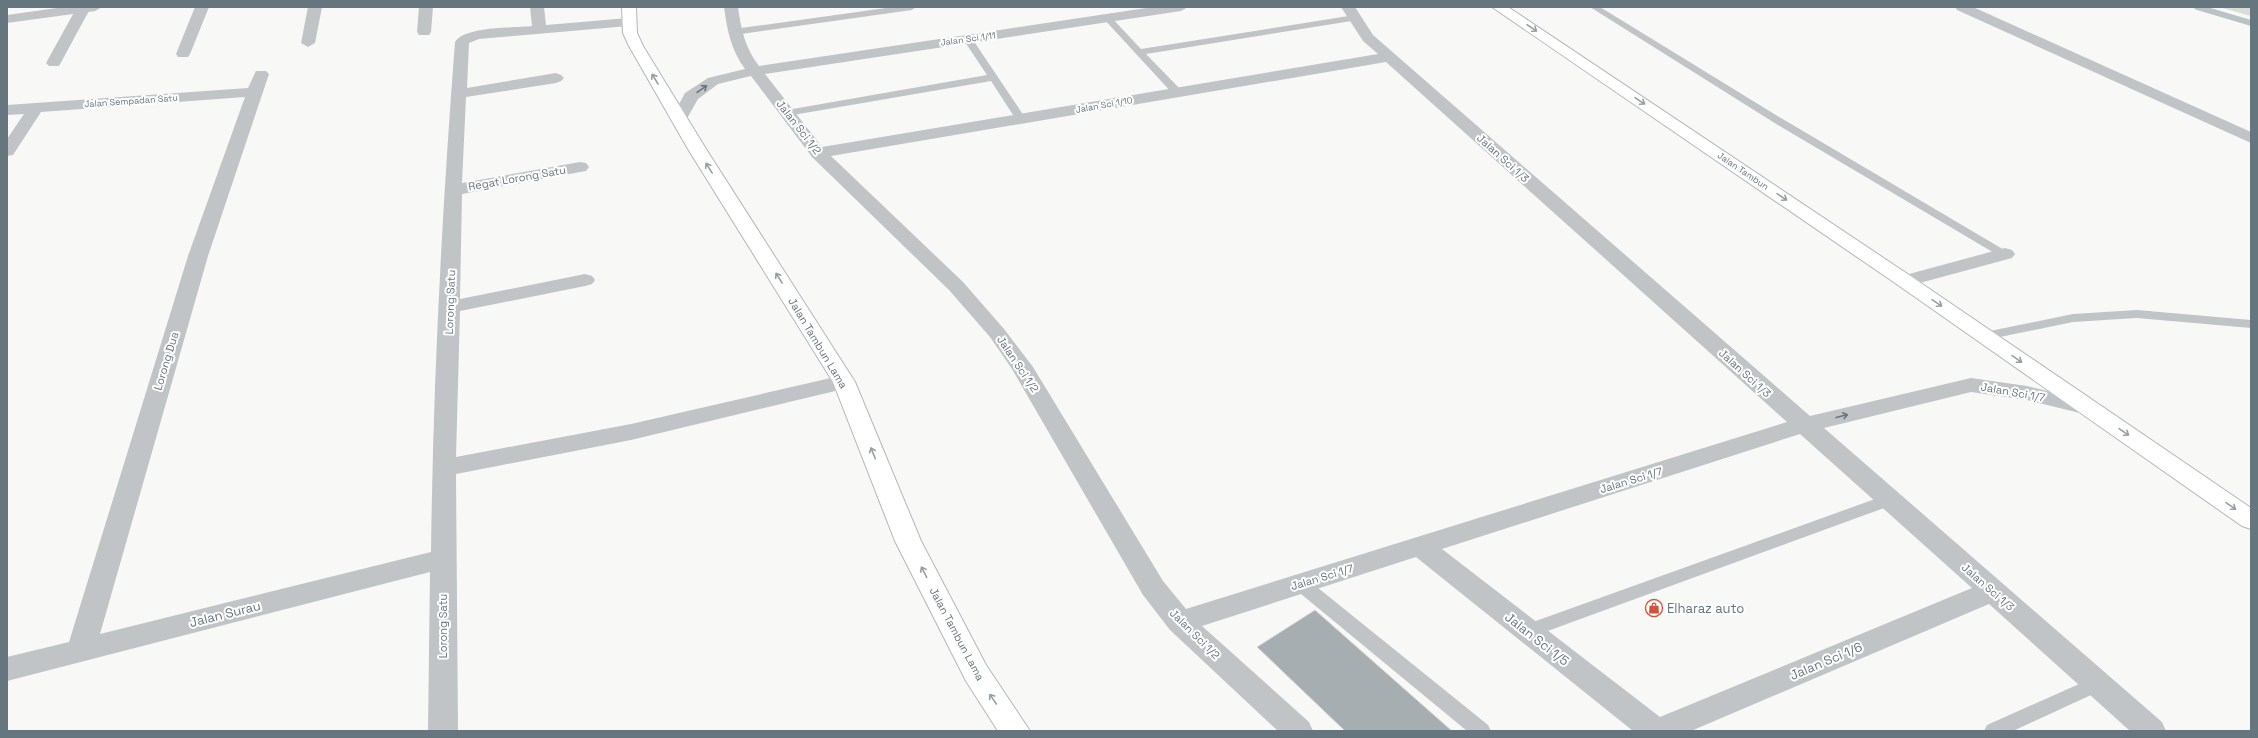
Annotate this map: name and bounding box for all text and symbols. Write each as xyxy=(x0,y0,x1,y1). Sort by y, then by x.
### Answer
one-way arrow xyxy=(1527,24,1538,32)
street label: Jalan Sci 1/11 xyxy=(940,29,997,49)
one-way arrow xyxy=(651,73,659,85)
one-way arrow xyxy=(697,85,708,93)
street label: Jalan Sempadan Satu xyxy=(84,92,178,110)
street label: Jalan Sci 1/10 xyxy=(1075,94,1134,116)
street label: Jalan Sci 1/2 xyxy=(773,97,825,157)
one-way arrow xyxy=(1634,97,1645,105)
street label: Jalan Sci 1/3 xyxy=(1474,131,1532,185)
street label: Jalan Tambun xyxy=(1715,149,1771,193)
street label: Regat Lorong Satu xyxy=(467,163,567,193)
one-way arrow xyxy=(705,163,713,174)
one-way arrow xyxy=(1776,194,1788,202)
street label: Lorong Satu xyxy=(442,269,458,335)
one-way arrow xyxy=(774,272,782,284)
street label: Jalan Tambun Lama xyxy=(785,295,851,392)
one-way arrow xyxy=(1931,299,1942,307)
street label: Lorong Dua xyxy=(150,329,182,392)
street label: Jalan Sci 1/2 xyxy=(994,333,1042,395)
street label: Jalan Sci 1/3 xyxy=(1716,346,1774,400)
one-way arrow xyxy=(2011,354,2022,363)
street label: Jalan Sci 1/7 xyxy=(1980,379,2046,405)
one-way arrow xyxy=(1835,412,1848,420)
one-way arrow xyxy=(2118,429,2130,437)
one-way arrow xyxy=(868,448,876,460)
street label: Jalan Sci 1/7 xyxy=(1598,464,1664,496)
one-way arrow xyxy=(2226,502,2237,510)
street label: Jalan Sci 1/3 xyxy=(1959,560,2018,614)
street label: Jalan Sci 1/7 xyxy=(1289,561,1355,593)
one-way arrow xyxy=(920,567,928,579)
street label: Jalan Tambun Lama xyxy=(926,585,988,684)
street label: Lorong Satu xyxy=(436,594,450,658)
street label: Jalan Surau xyxy=(188,597,262,631)
shop icon: Elharaz auto xyxy=(1644,598,1664,618)
place label: Elharaz auto xyxy=(1667,600,1744,617)
street label: Jalan Sci 1/2 xyxy=(1167,606,1223,662)
street label: Jalan Sci 1/5 xyxy=(1501,609,1573,670)
street label: Jalan Sci 1/6 xyxy=(1787,638,1865,684)
one-way arrow xyxy=(989,693,997,704)

